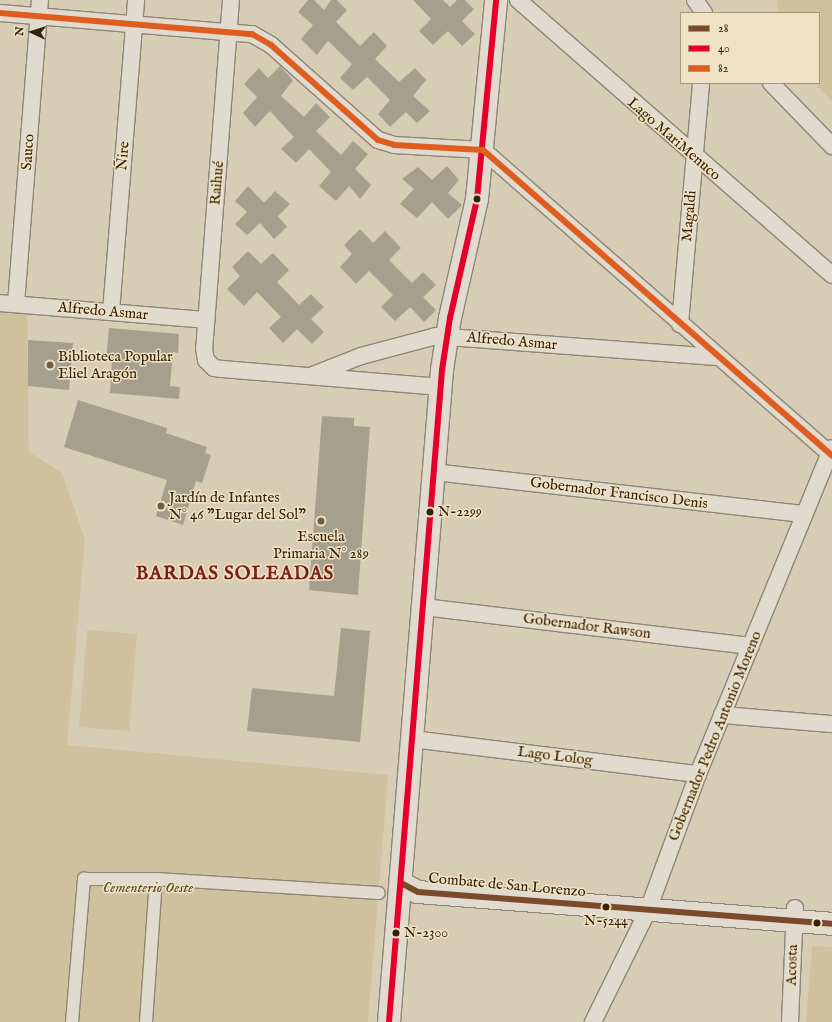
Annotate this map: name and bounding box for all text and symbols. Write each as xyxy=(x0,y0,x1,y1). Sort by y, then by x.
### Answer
north arrow xyxy=(12,12,52,52)
legend xyxy=(680,12,820,84)
text: 28 xyxy=(718,21,728,36)
text: N xyxy=(13,26,27,36)
text: 40 xyxy=(718,41,730,56)
text: 82 xyxy=(718,61,728,76)
street label: Lago MariMenuco xyxy=(624,94,724,184)
street label: Sauco xyxy=(18,133,38,171)
street label: Ñire xyxy=(113,141,133,171)
street label: Raihué xyxy=(206,160,228,206)
street label: Magaldi xyxy=(678,190,700,242)
unlabelled marker xyxy=(472,194,482,204)
street label: Alfredo Asmar xyxy=(57,298,149,324)
street label: Alfredo Asmar xyxy=(466,328,558,354)
place label: Biblioteca Popular Eliel Aragón xyxy=(58,347,173,382)
marker: Biblioteca Popular Eliel Aragón xyxy=(45,360,55,370)
street label: Gobernador Francisco Denis xyxy=(529,473,709,513)
place label: Jardín de Infantes N° 46 "Lugar del Sol" xyxy=(169,488,306,523)
marker: Jardín de Infantes N° 46 "Lugar del Sol" xyxy=(156,501,166,511)
place label: N-2299 xyxy=(438,504,482,520)
marker: N-2299 xyxy=(425,507,435,517)
marker: Escuela Primaria N° 289 xyxy=(316,516,326,526)
place label: Escuela Primaria N° 289 xyxy=(273,527,369,562)
district label: BARDAS SOLEADAS xyxy=(136,564,334,586)
street label: Gobernador Rawson xyxy=(522,609,652,643)
street label: Gobernador Pedro Antonio Moreno xyxy=(665,628,765,844)
street label: Lago Lolog xyxy=(516,742,594,770)
street label: Combate de San Lorenzo xyxy=(428,869,586,901)
park label: Cementerio Oeste xyxy=(103,879,193,897)
marker: N-5244 xyxy=(601,902,611,912)
place label: N-5244 xyxy=(584,913,628,929)
unlabelled marker xyxy=(812,918,822,928)
place label: N-2300 xyxy=(404,925,448,941)
marker: N-2300 xyxy=(391,928,401,938)
street label: Acosta xyxy=(782,944,802,986)

